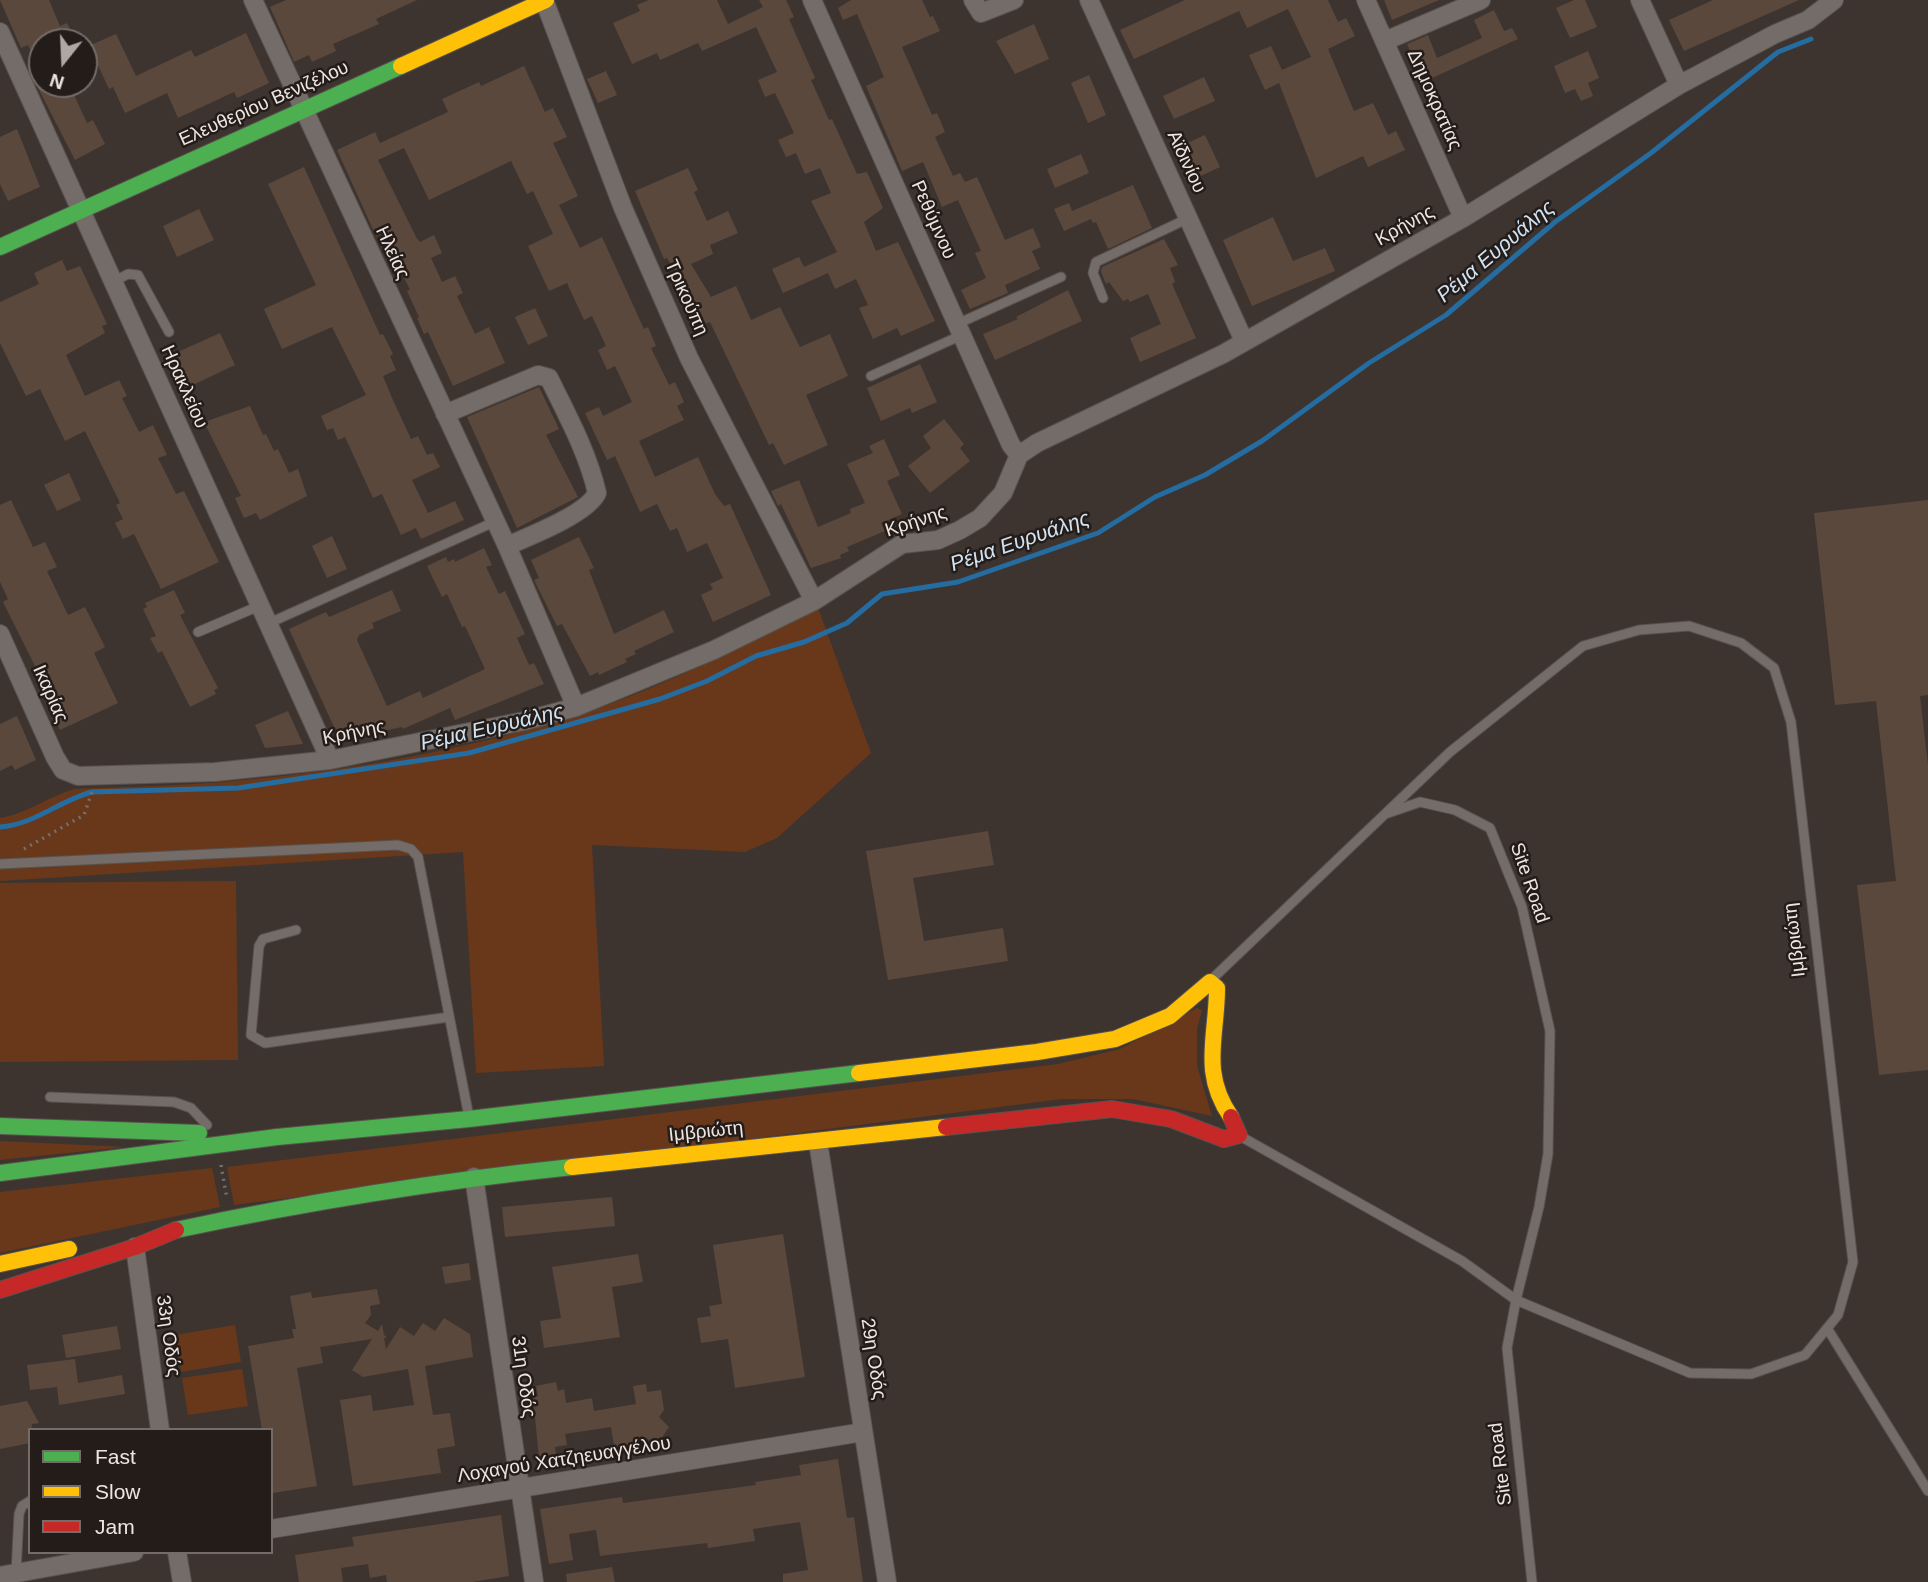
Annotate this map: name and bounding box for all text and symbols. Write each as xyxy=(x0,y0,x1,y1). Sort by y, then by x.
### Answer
north arrow xyxy=(28,28,98,98)
street label: Δημοκρατίας xyxy=(1402,46,1466,154)
street label: Ελευθερίου Βενιζέλου xyxy=(176,56,352,152)
text: N xyxy=(47,69,67,94)
street label: Αϊδινίου xyxy=(1162,127,1210,197)
street label: Ρεθύμνου xyxy=(906,177,960,263)
water label: Ρέμα Ευρυάλης xyxy=(1432,195,1560,309)
street label: Κρήνης xyxy=(1372,201,1438,251)
street label: Ηλείας xyxy=(370,223,414,283)
street label: Τρικούπη xyxy=(659,257,713,339)
street label: Ηρακλείου xyxy=(156,342,212,432)
street label: Κρήνης xyxy=(882,501,950,543)
water label: Ρέμα Ευρυάλης xyxy=(947,506,1093,578)
street label: Ικαρίας xyxy=(27,662,73,726)
water label: Ρέμα Ευρυάλης xyxy=(418,699,566,757)
street label: Κρήνης xyxy=(321,716,387,750)
street label: Site Road xyxy=(1505,840,1553,926)
street label: Ιμβριώτη xyxy=(1779,901,1811,979)
street label: Ιμβριώτη xyxy=(668,1117,744,1147)
street label: 33η Οδός xyxy=(151,1294,185,1378)
street label: 29η Οδός xyxy=(855,1317,891,1401)
street label: 31η Οδός xyxy=(506,1335,540,1419)
street label: Site Road xyxy=(1485,1421,1517,1507)
legend xyxy=(28,1428,273,1554)
street label: Λοχαγού Χατζηευαγγέλου xyxy=(456,1432,672,1488)
text: Fast xyxy=(95,1445,136,1468)
text: Slow xyxy=(95,1480,141,1503)
text: Jam xyxy=(95,1515,135,1538)

